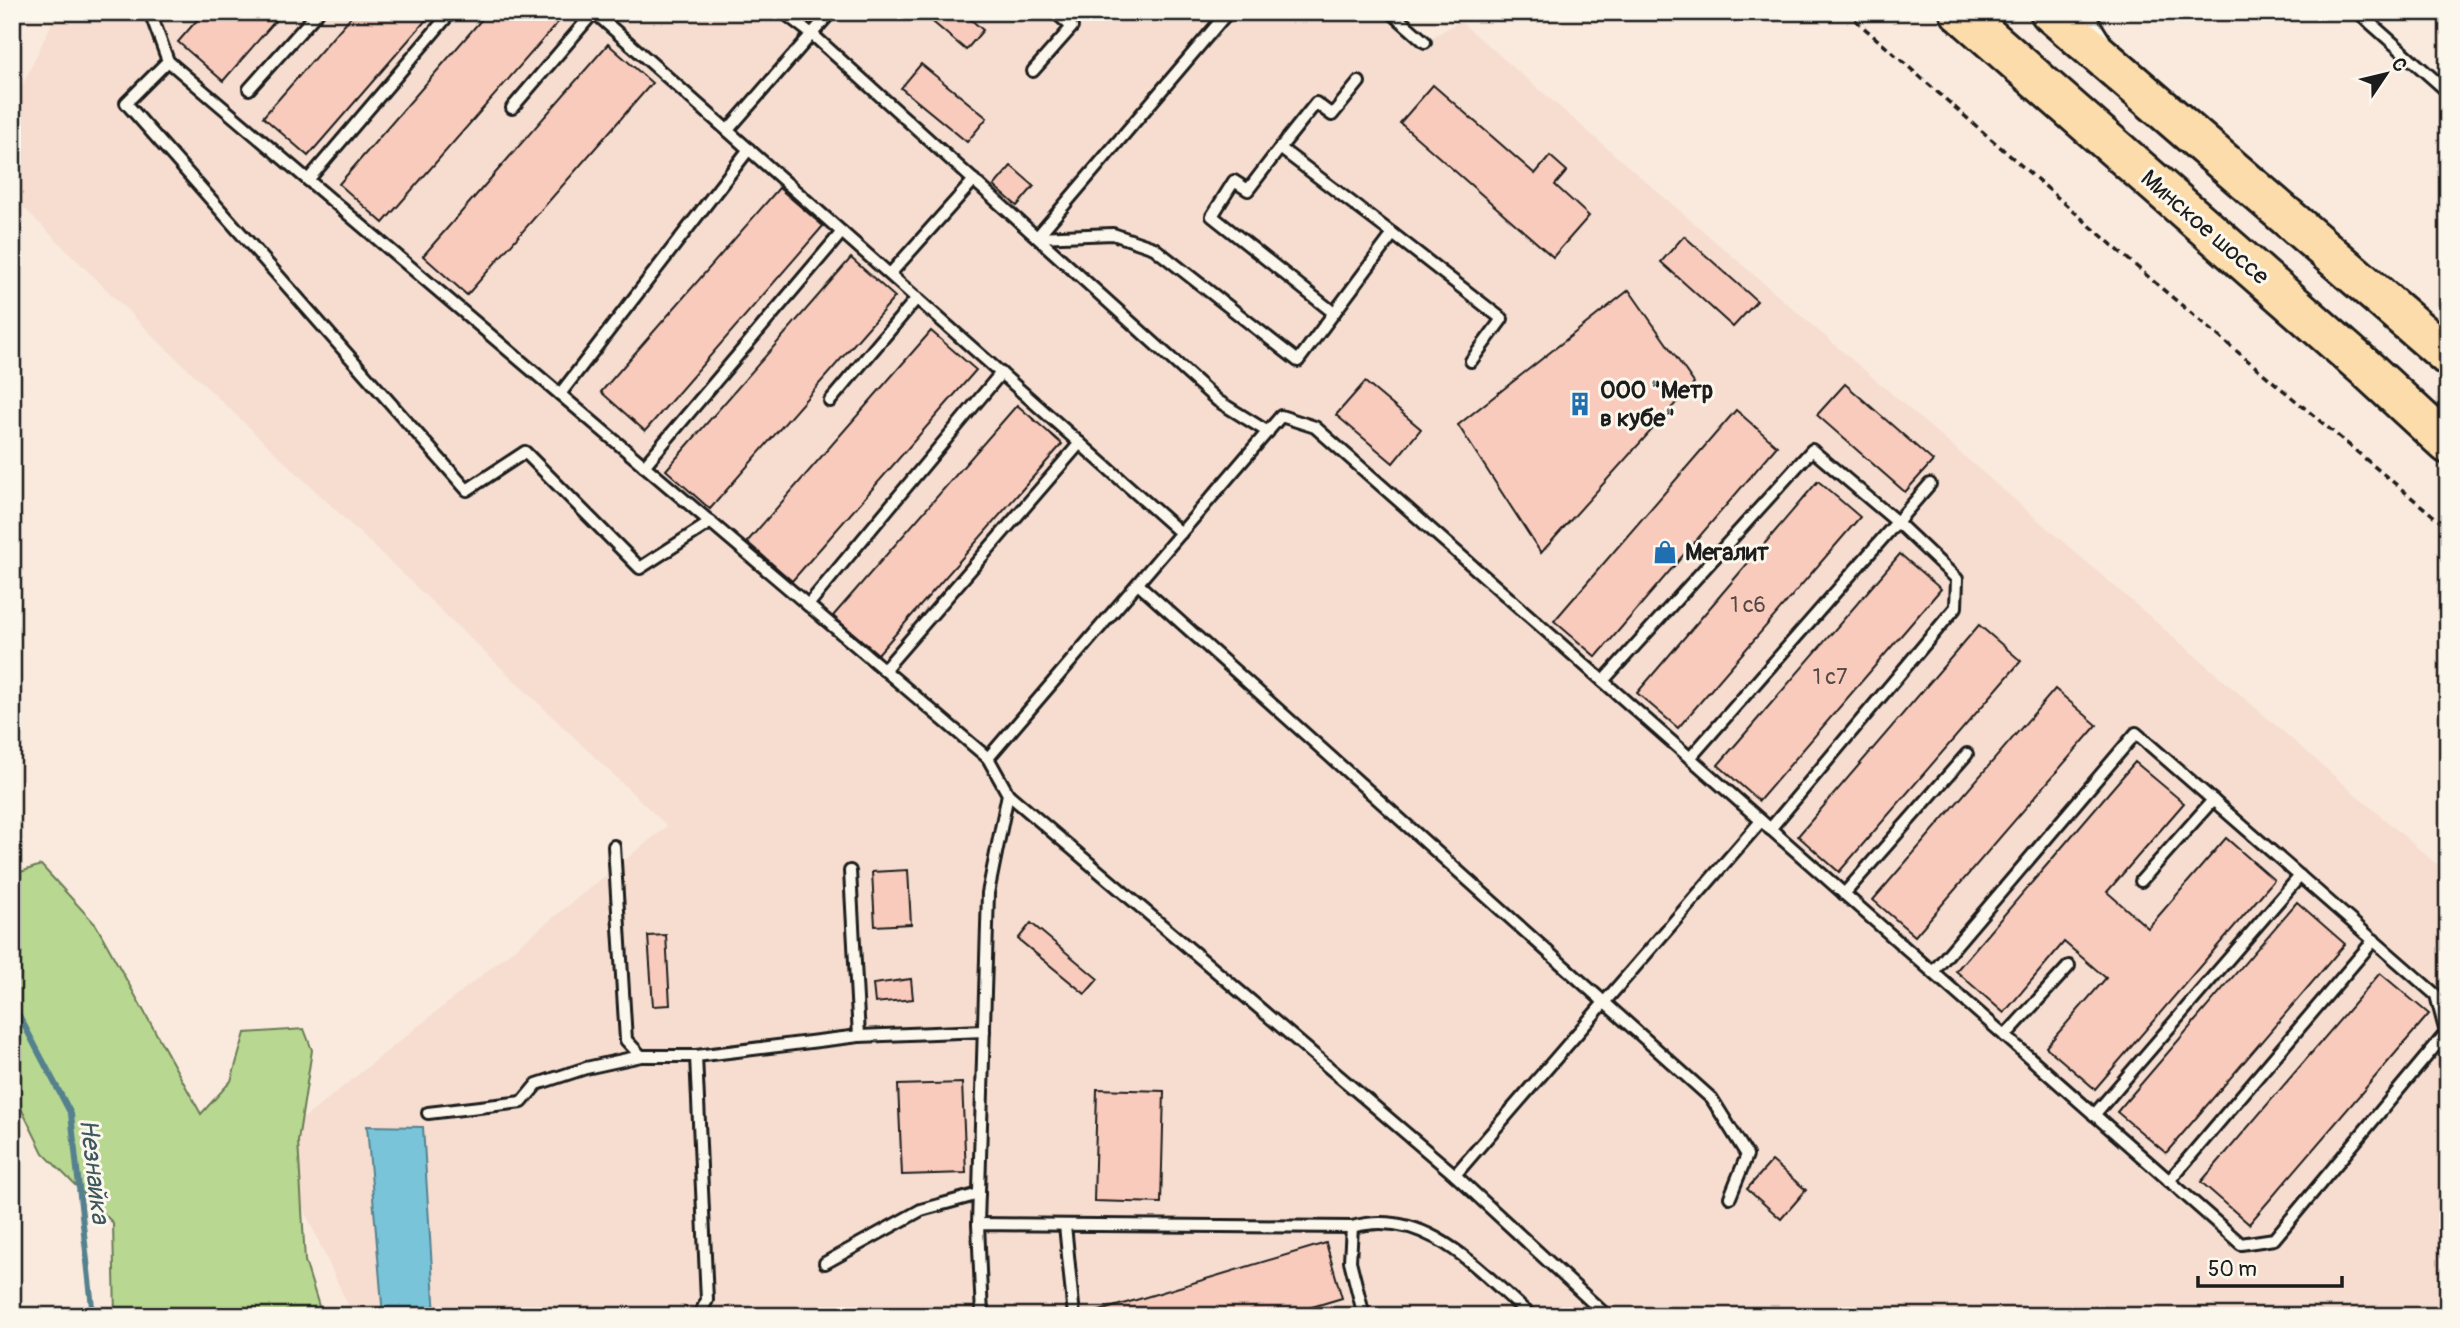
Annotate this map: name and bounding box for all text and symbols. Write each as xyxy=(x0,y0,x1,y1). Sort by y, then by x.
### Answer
north arrow xyxy=(2352,38,2422,108)
text: С xyxy=(2386,53,2412,77)
street label: Минское шоссе xyxy=(2135,164,2275,291)
place label: ООО "Метр в кубе" xyxy=(1600,376,1713,433)
building icon: ООО "Метр в кубе" xyxy=(1566,390,1594,418)
shop icon: Мегалит xyxy=(1651,538,1679,566)
place label: Мегалит xyxy=(1685,538,1770,567)
house number: 1 с6 xyxy=(1730,592,1766,619)
house number: 1 с7 xyxy=(1813,664,1847,691)
water label: Незнайка xyxy=(72,1117,117,1227)
scale bar xyxy=(2198,1244,2341,1288)
text: 50 m xyxy=(2208,1256,2257,1283)

